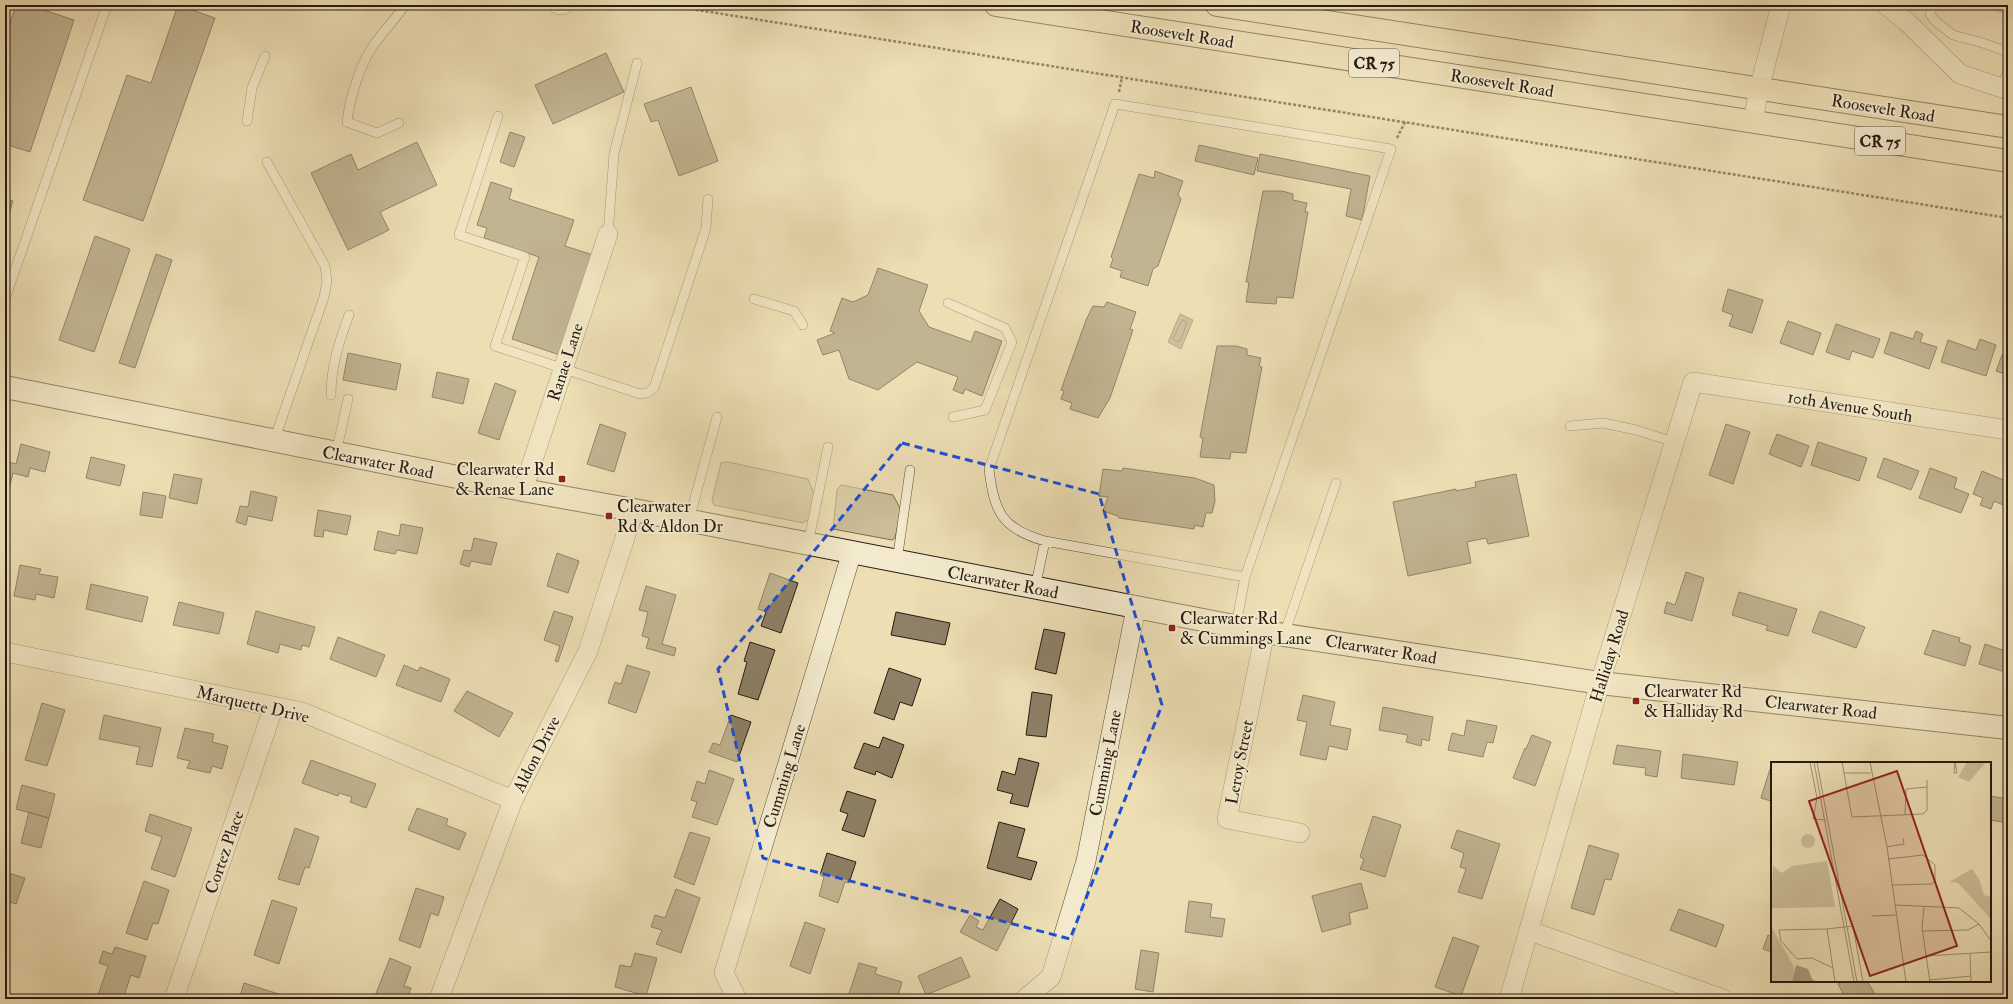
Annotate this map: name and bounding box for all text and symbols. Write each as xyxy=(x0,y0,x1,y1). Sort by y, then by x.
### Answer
street label: Roosevelt Road xyxy=(1129,16,1236,53)
road number: CR 75 xyxy=(1349,49,1399,77)
street label: Roosevelt Road xyxy=(1449,65,1556,102)
street label: Roosevelt Road xyxy=(1830,90,1937,127)
road number: CR 75 xyxy=(1855,127,1905,155)
street label: Ranae Lane xyxy=(543,320,588,404)
street label: 10th Avenue South xyxy=(1786,386,1914,427)
street label: Clearwater Road xyxy=(321,441,436,484)
place label: Clearwater Rd & Renae Lane xyxy=(455,459,555,500)
marker: Clearwater Rd & Renae Lane xyxy=(557,474,567,484)
place label: Clearwater Rd & Aldon Dr xyxy=(617,496,724,537)
marker: Clearwater Rd & Aldon Dr xyxy=(604,511,614,521)
street label: Clearwater Road xyxy=(946,561,1061,604)
street label: Halliday Road xyxy=(1585,607,1635,705)
place label: Clearwater Rd & Cummings Lane xyxy=(1180,608,1312,649)
marker: Clearwater Rd & Cummings Lane xyxy=(1167,623,1177,633)
street label: Clearwater Road xyxy=(1324,630,1439,669)
street label: Marquette Drive xyxy=(194,681,311,728)
place label: Clearwater Rd & Halliday Rd xyxy=(1644,681,1743,723)
street label: Clearwater Road xyxy=(1764,691,1879,724)
marker: Clearwater Rd & Halliday Rd xyxy=(1631,696,1641,706)
street label: Cumming Lane xyxy=(1085,708,1126,818)
street label: Aldon Drive xyxy=(508,713,565,797)
street label: Leroy Street xyxy=(1221,717,1259,806)
street label: Cumming Lane xyxy=(759,721,810,831)
inset map xyxy=(1771,762,1991,982)
street label: Cortez Place xyxy=(200,808,249,897)

